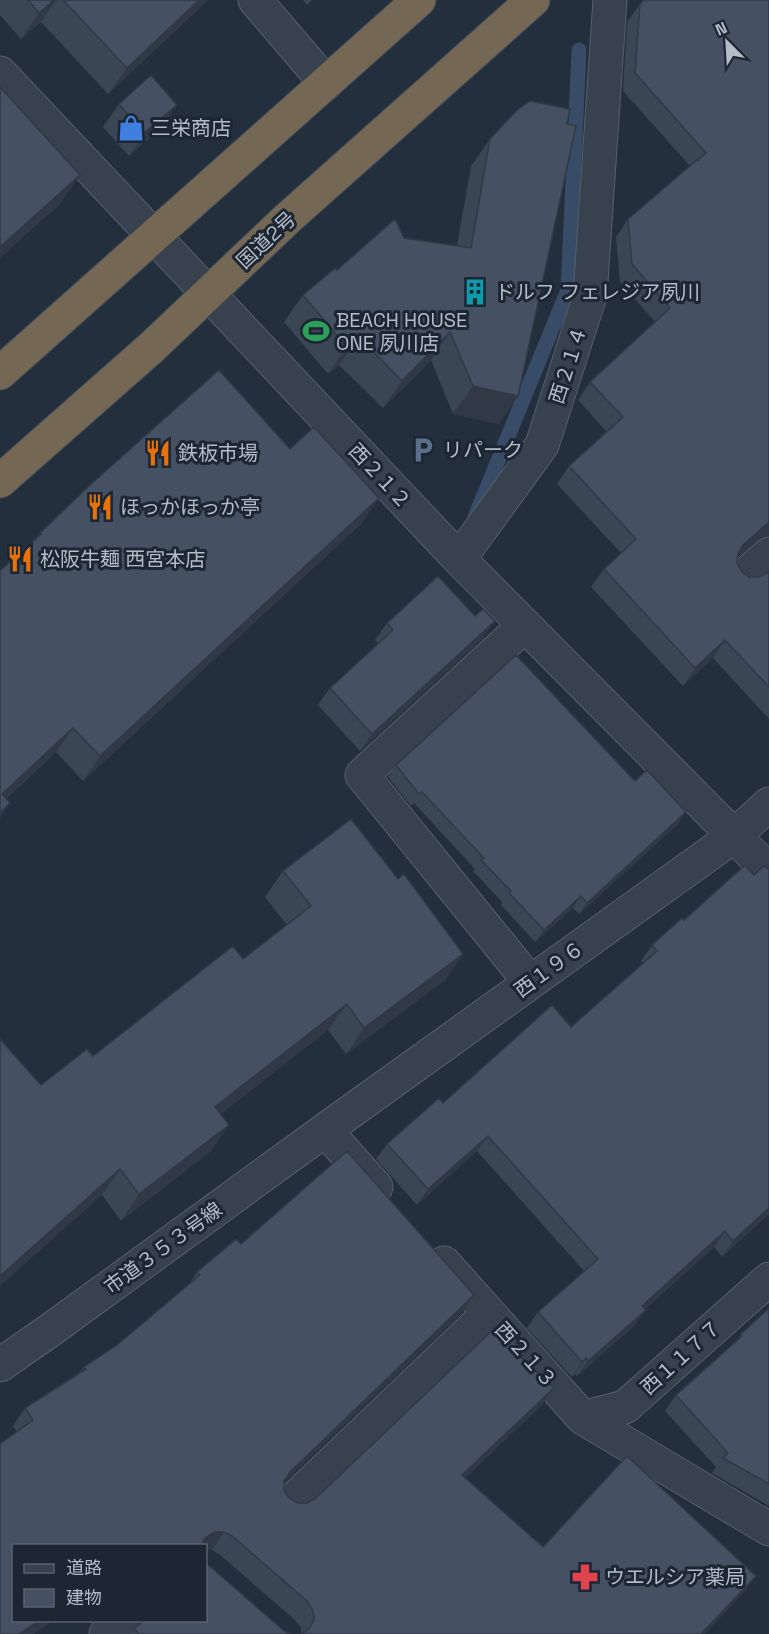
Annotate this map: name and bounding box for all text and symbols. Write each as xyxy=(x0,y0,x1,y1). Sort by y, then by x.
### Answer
north arrow xyxy=(697,12,757,72)
text: N xyxy=(712,17,730,41)
shop icon: 三栄商店 xyxy=(116,113,146,143)
place label: 三栄商店 xyxy=(151,115,231,141)
street label: 国道2号 xyxy=(231,206,301,274)
building icon: ドルフ フェレジア夙川 xyxy=(460,277,490,307)
place label: ドルフ フェレジア夙川 xyxy=(495,279,700,305)
place label: BEACH HOUSE ONE 夙川店 xyxy=(336,307,467,356)
sports icon: BEACH HOUSE ONE 夙川店 xyxy=(301,316,331,346)
street label: 西２１４ xyxy=(543,323,593,407)
parking icon: リパーク xyxy=(408,435,438,465)
place label: リパーク xyxy=(443,437,523,463)
restaurant icon: 鉄板市場 xyxy=(143,438,173,468)
street label: 西２１２ xyxy=(343,438,417,514)
place label: 鉄板市場 xyxy=(178,440,258,466)
restaurant icon: ほっかほっか亭 xyxy=(85,492,115,522)
place label: ほっかほっか亭 xyxy=(120,494,260,520)
restaurant icon: 松阪牛麺 西宮本店 xyxy=(5,544,35,574)
place label: 松阪牛麺 西宮本店 xyxy=(40,546,205,572)
street label: 西１９６ xyxy=(509,935,589,1003)
street label: 市道３５３号線 xyxy=(99,1196,227,1300)
street label: 西１１７７ xyxy=(635,1314,727,1400)
street label: 西２１３ xyxy=(490,1317,562,1393)
legend xyxy=(12,1544,207,1622)
text: 道路 xyxy=(66,1556,102,1579)
pharmacy icon: ウエルシア薬局 xyxy=(570,1562,600,1592)
place label: ウエルシア薬局 xyxy=(605,1564,745,1590)
text: 建物 xyxy=(66,1586,102,1609)

